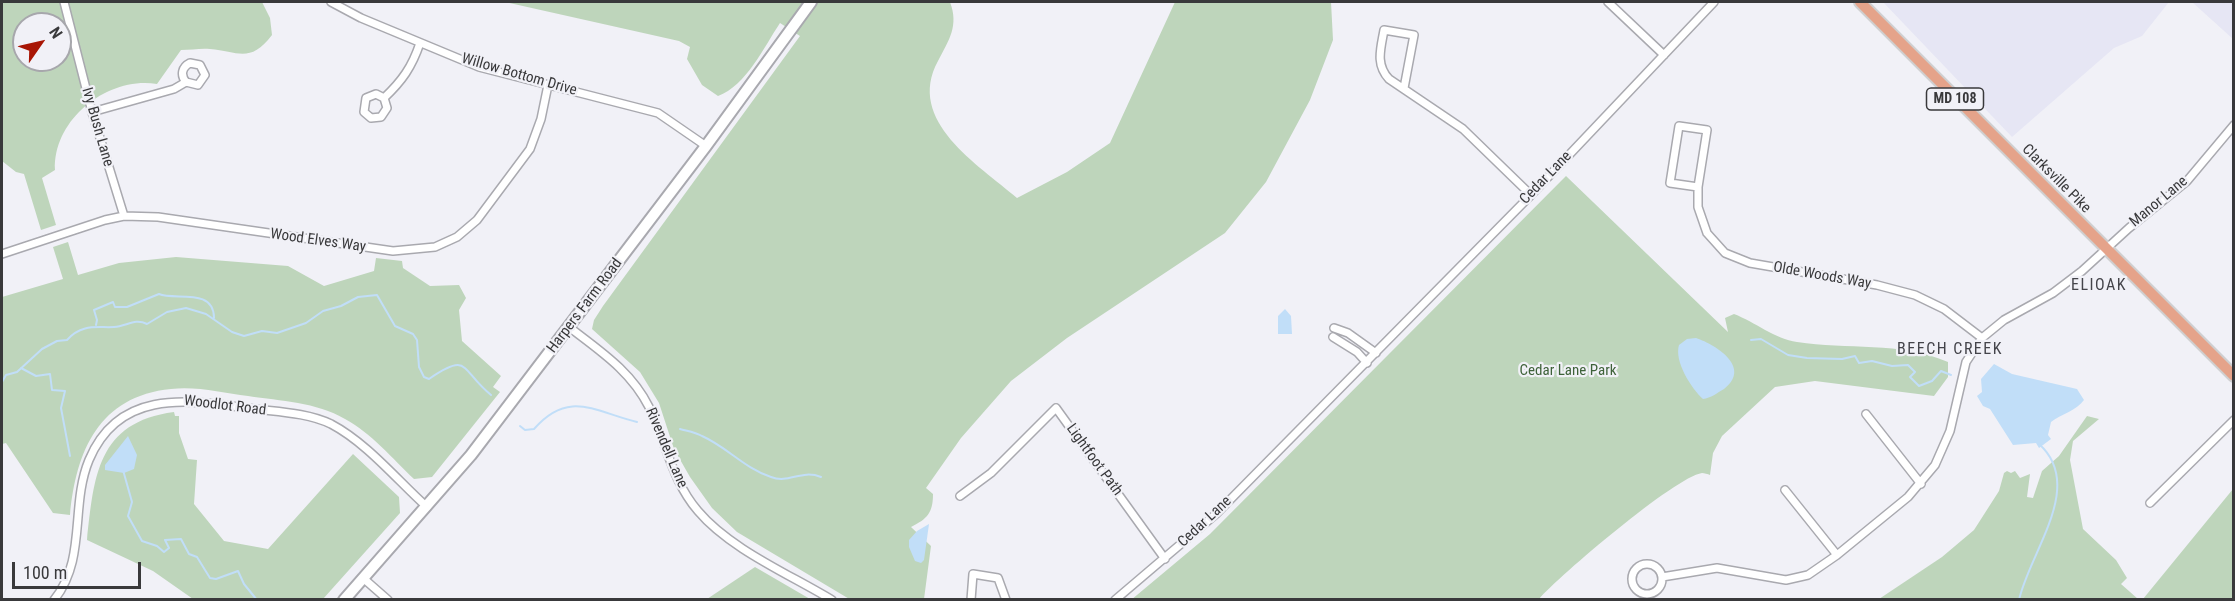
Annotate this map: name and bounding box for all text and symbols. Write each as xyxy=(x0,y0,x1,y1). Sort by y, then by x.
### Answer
north arrow xyxy=(12,12,72,72)
text: N xyxy=(45,23,66,42)
street label: Willow Bottom Drive xyxy=(459,50,579,100)
street label: Ivy Bush Lane xyxy=(77,85,117,169)
road number: MD 108 xyxy=(1926,88,1984,110)
street label: Clarksville Pike xyxy=(2018,141,2094,217)
street label: Cedar Lane xyxy=(1516,148,1576,208)
street label: Manor Lane xyxy=(2126,173,2192,231)
street label: Wood Elves Way xyxy=(269,225,367,257)
street label: Harpers Farm Road xyxy=(544,255,626,357)
street label: Olde Woods Way xyxy=(1772,259,1872,293)
district label: ELIOAK xyxy=(2071,276,2127,296)
district label: BEECH CREEK xyxy=(1897,340,2003,360)
park label: Cedar Lane Park xyxy=(1520,362,1616,380)
street label: Woodlot Road xyxy=(183,392,267,420)
street label: Rivendell Lane xyxy=(641,405,691,491)
street label: Lightfoot Path xyxy=(1062,421,1126,499)
street label: Cedar Lane xyxy=(1174,493,1236,551)
scale bar xyxy=(15,550,144,588)
text: 100 m xyxy=(23,562,67,583)

